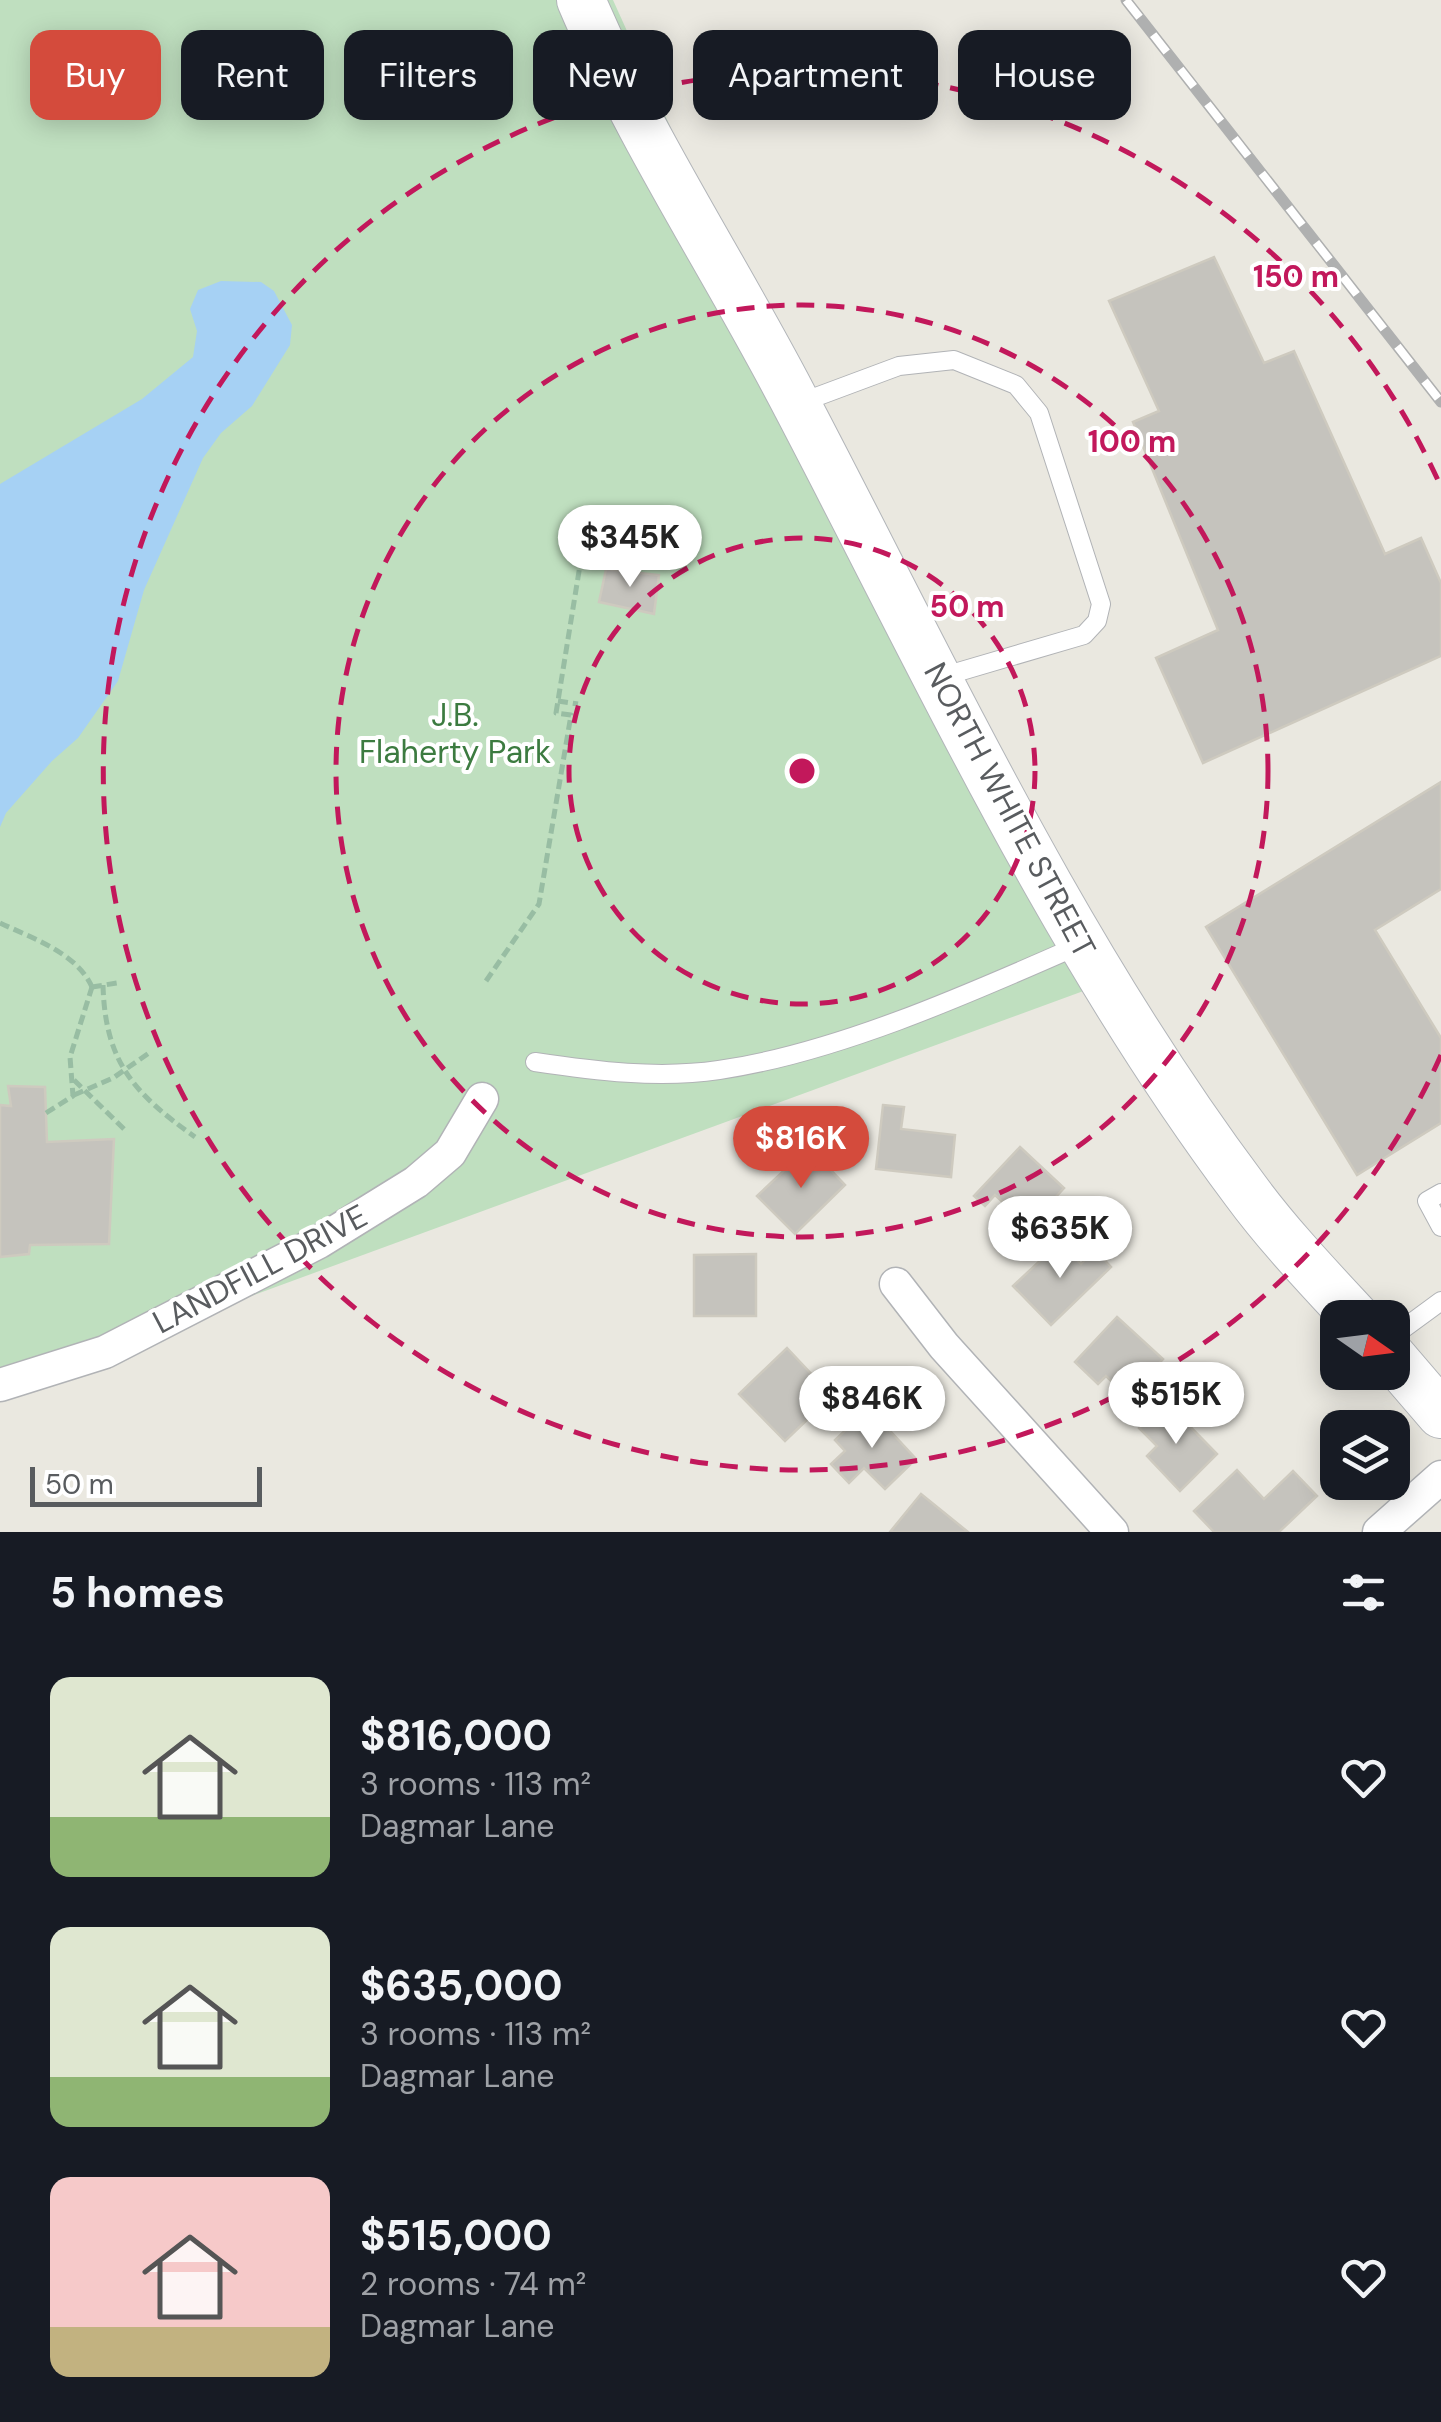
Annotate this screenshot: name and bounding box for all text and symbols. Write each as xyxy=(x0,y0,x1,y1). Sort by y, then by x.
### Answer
chip: Buy xyxy=(30,30,161,120)
chip: Rent xyxy=(181,30,324,120)
chip: Filters xyxy=(344,30,513,120)
chip: New xyxy=(533,30,673,120)
chip: Apartment xyxy=(693,30,938,120)
chip: House xyxy=(958,30,1131,120)
text: 150 m xyxy=(1253,257,1339,296)
text: 100 m xyxy=(1088,422,1176,461)
pin: $345K xyxy=(560,505,700,590)
text: $345K xyxy=(580,516,680,558)
text: 50 m xyxy=(929,587,1005,626)
street label: NORTH WHITE STREET xyxy=(914,655,1106,965)
park label: J.B. Flaherty Park xyxy=(359,694,551,773)
centre of rings xyxy=(784,753,820,789)
pin: $816K xyxy=(731,1106,871,1191)
text: $816K xyxy=(755,1117,847,1159)
street label: LANDFILL DRIVE xyxy=(145,1195,375,1343)
pin: $635K xyxy=(990,1196,1130,1281)
text: $635K xyxy=(1010,1207,1110,1249)
north arrow xyxy=(1320,1300,1410,1390)
map controls xyxy=(1320,1300,1410,1500)
pin: $515K xyxy=(1106,1362,1246,1447)
pin: $846K xyxy=(802,1366,942,1451)
text: $515K xyxy=(1130,1373,1222,1415)
text: $846K xyxy=(821,1377,923,1419)
button: layers xyxy=(1320,1410,1410,1500)
scale bar xyxy=(30,1462,262,1506)
text: 50 m xyxy=(45,1466,114,1503)
text: 5 homes xyxy=(50,1565,225,1620)
icon: filters xyxy=(1336,1565,1391,1620)
text: $816,000 xyxy=(360,1708,552,1763)
icon: home xyxy=(130,1717,250,1837)
icon: heart xyxy=(1336,1750,1391,1805)
text: 3 rooms · 113 m² xyxy=(360,1763,591,1805)
text: Dagmar Lane xyxy=(360,1805,554,1847)
text: $635,000 xyxy=(360,1958,562,2013)
icon: home xyxy=(130,1967,250,2087)
icon: heart xyxy=(1336,2000,1391,2055)
text: 3 rooms · 113 m² xyxy=(360,2013,591,2055)
text: Dagmar Lane xyxy=(360,2055,554,2097)
text: $515,000 xyxy=(360,2208,552,2263)
icon: home xyxy=(130,2217,250,2337)
icon: heart xyxy=(1336,2250,1391,2305)
text: 2 rooms · 74 m² xyxy=(360,2263,586,2305)
text: Dagmar Lane xyxy=(360,2305,554,2347)

